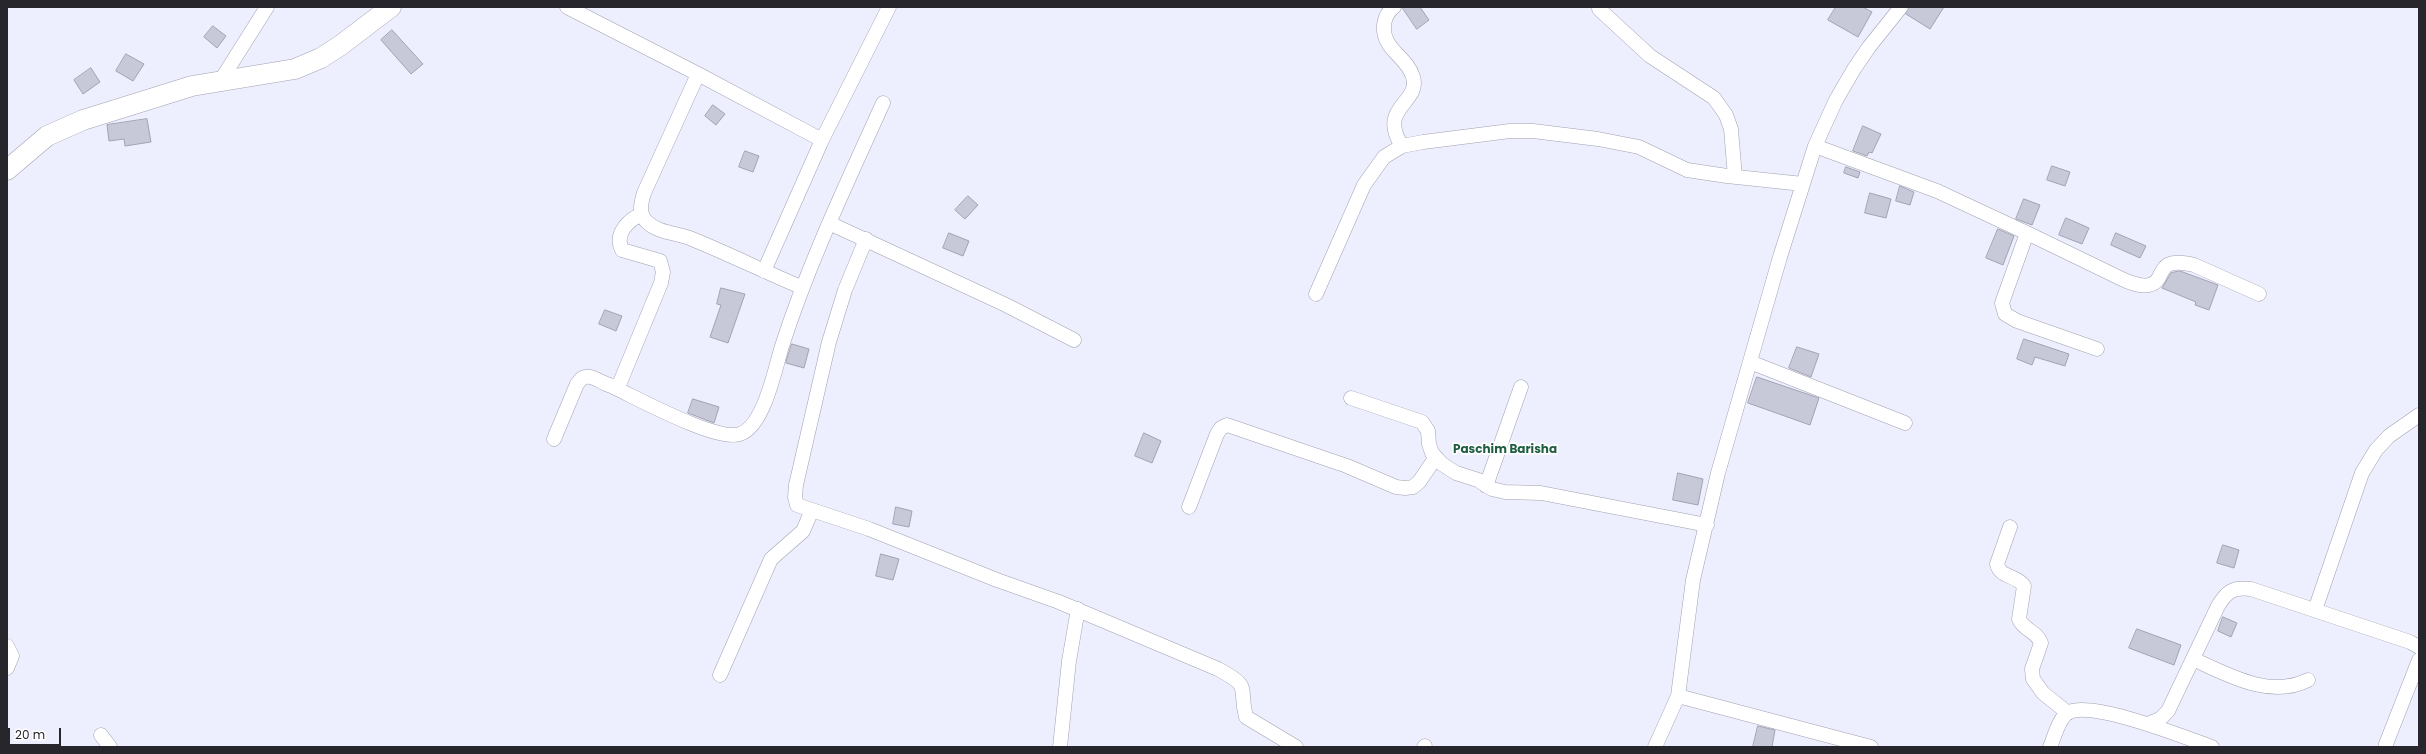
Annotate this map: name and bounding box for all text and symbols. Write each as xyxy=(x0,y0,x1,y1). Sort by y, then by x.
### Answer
district label: Paschim Barisha xyxy=(1453,443,1557,457)
scale bar xyxy=(10,720,63,746)
text: 20 m xyxy=(15,726,45,743)

